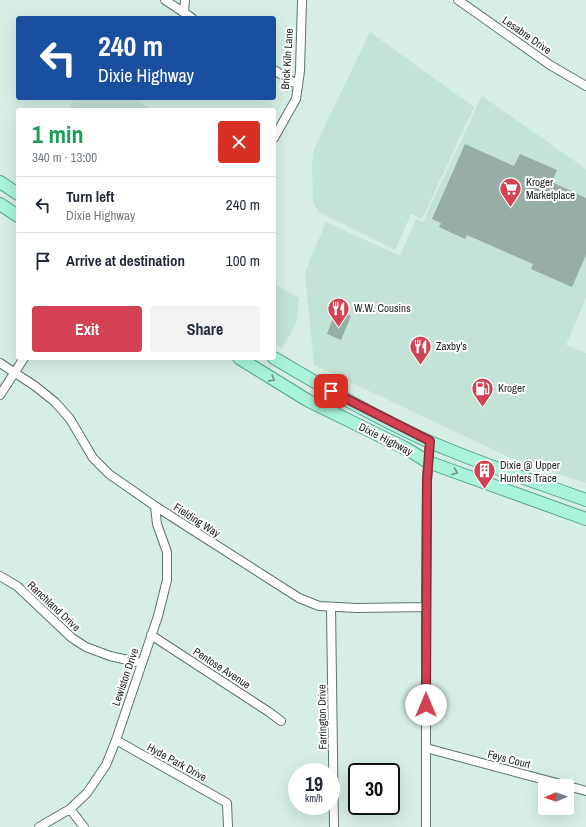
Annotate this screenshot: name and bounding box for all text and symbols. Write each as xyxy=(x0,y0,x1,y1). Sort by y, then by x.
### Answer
street label: Lesabre Drive xyxy=(500,13,554,57)
text: 240 m xyxy=(98,27,163,65)
street label: Brick Kiln Lane xyxy=(278,28,296,90)
icon: left xyxy=(32,32,84,84)
text: Dixie Highway xyxy=(98,63,194,88)
text: 1 min xyxy=(32,118,83,150)
button: close xyxy=(218,121,260,163)
text: 340 m · 13:00 xyxy=(32,149,97,166)
supermarket icon: Kroger Marketplace xyxy=(498,175,524,208)
place label: Kroger Marketplace xyxy=(526,175,575,202)
text: Turn left xyxy=(66,186,114,207)
icon: left xyxy=(32,194,54,216)
text: 240 m xyxy=(226,194,260,215)
text: Dixie Highway xyxy=(66,207,135,224)
icon: arrive xyxy=(32,250,54,272)
text: Arrive at destination xyxy=(66,250,185,271)
text: 100 m xyxy=(226,250,260,271)
restaurant icon: W.W. Cousins xyxy=(325,295,351,328)
place label: W.W. Cousins xyxy=(354,301,411,315)
button: Exit xyxy=(32,306,142,352)
button: Share xyxy=(150,306,260,352)
restaurant icon: Zaxby's xyxy=(408,333,434,366)
place label: Zaxby's xyxy=(436,339,467,353)
one-way arrow xyxy=(268,374,275,381)
pin xyxy=(314,374,348,408)
fuel station icon: Kroger xyxy=(470,375,496,408)
icon: arrive xyxy=(320,380,342,402)
place label: Kroger xyxy=(498,381,525,395)
street label: Dixie Highway xyxy=(357,419,416,459)
building icon: Dixie @ Upper Hunters Trace xyxy=(471,458,497,491)
place label: Dixie @ Upper Hunters Trace xyxy=(500,458,560,485)
one-way arrow xyxy=(451,467,458,475)
street label: Fielding Way xyxy=(171,500,223,541)
street label: Ranchland Drive xyxy=(25,578,83,634)
street label: Pentose Avenue xyxy=(191,644,253,692)
street label: Lewiston Drive xyxy=(109,646,141,708)
street label: Farrington Drive xyxy=(314,684,330,750)
position arrow xyxy=(405,684,447,726)
street label: Hyde Park Drive xyxy=(145,740,209,784)
street label: Feys Court xyxy=(486,747,532,772)
speed limit sign: 30 xyxy=(348,763,400,815)
text: 19 xyxy=(305,770,323,797)
north arrow xyxy=(538,779,574,815)
map controls xyxy=(538,779,574,815)
text: km/h xyxy=(305,792,323,805)

